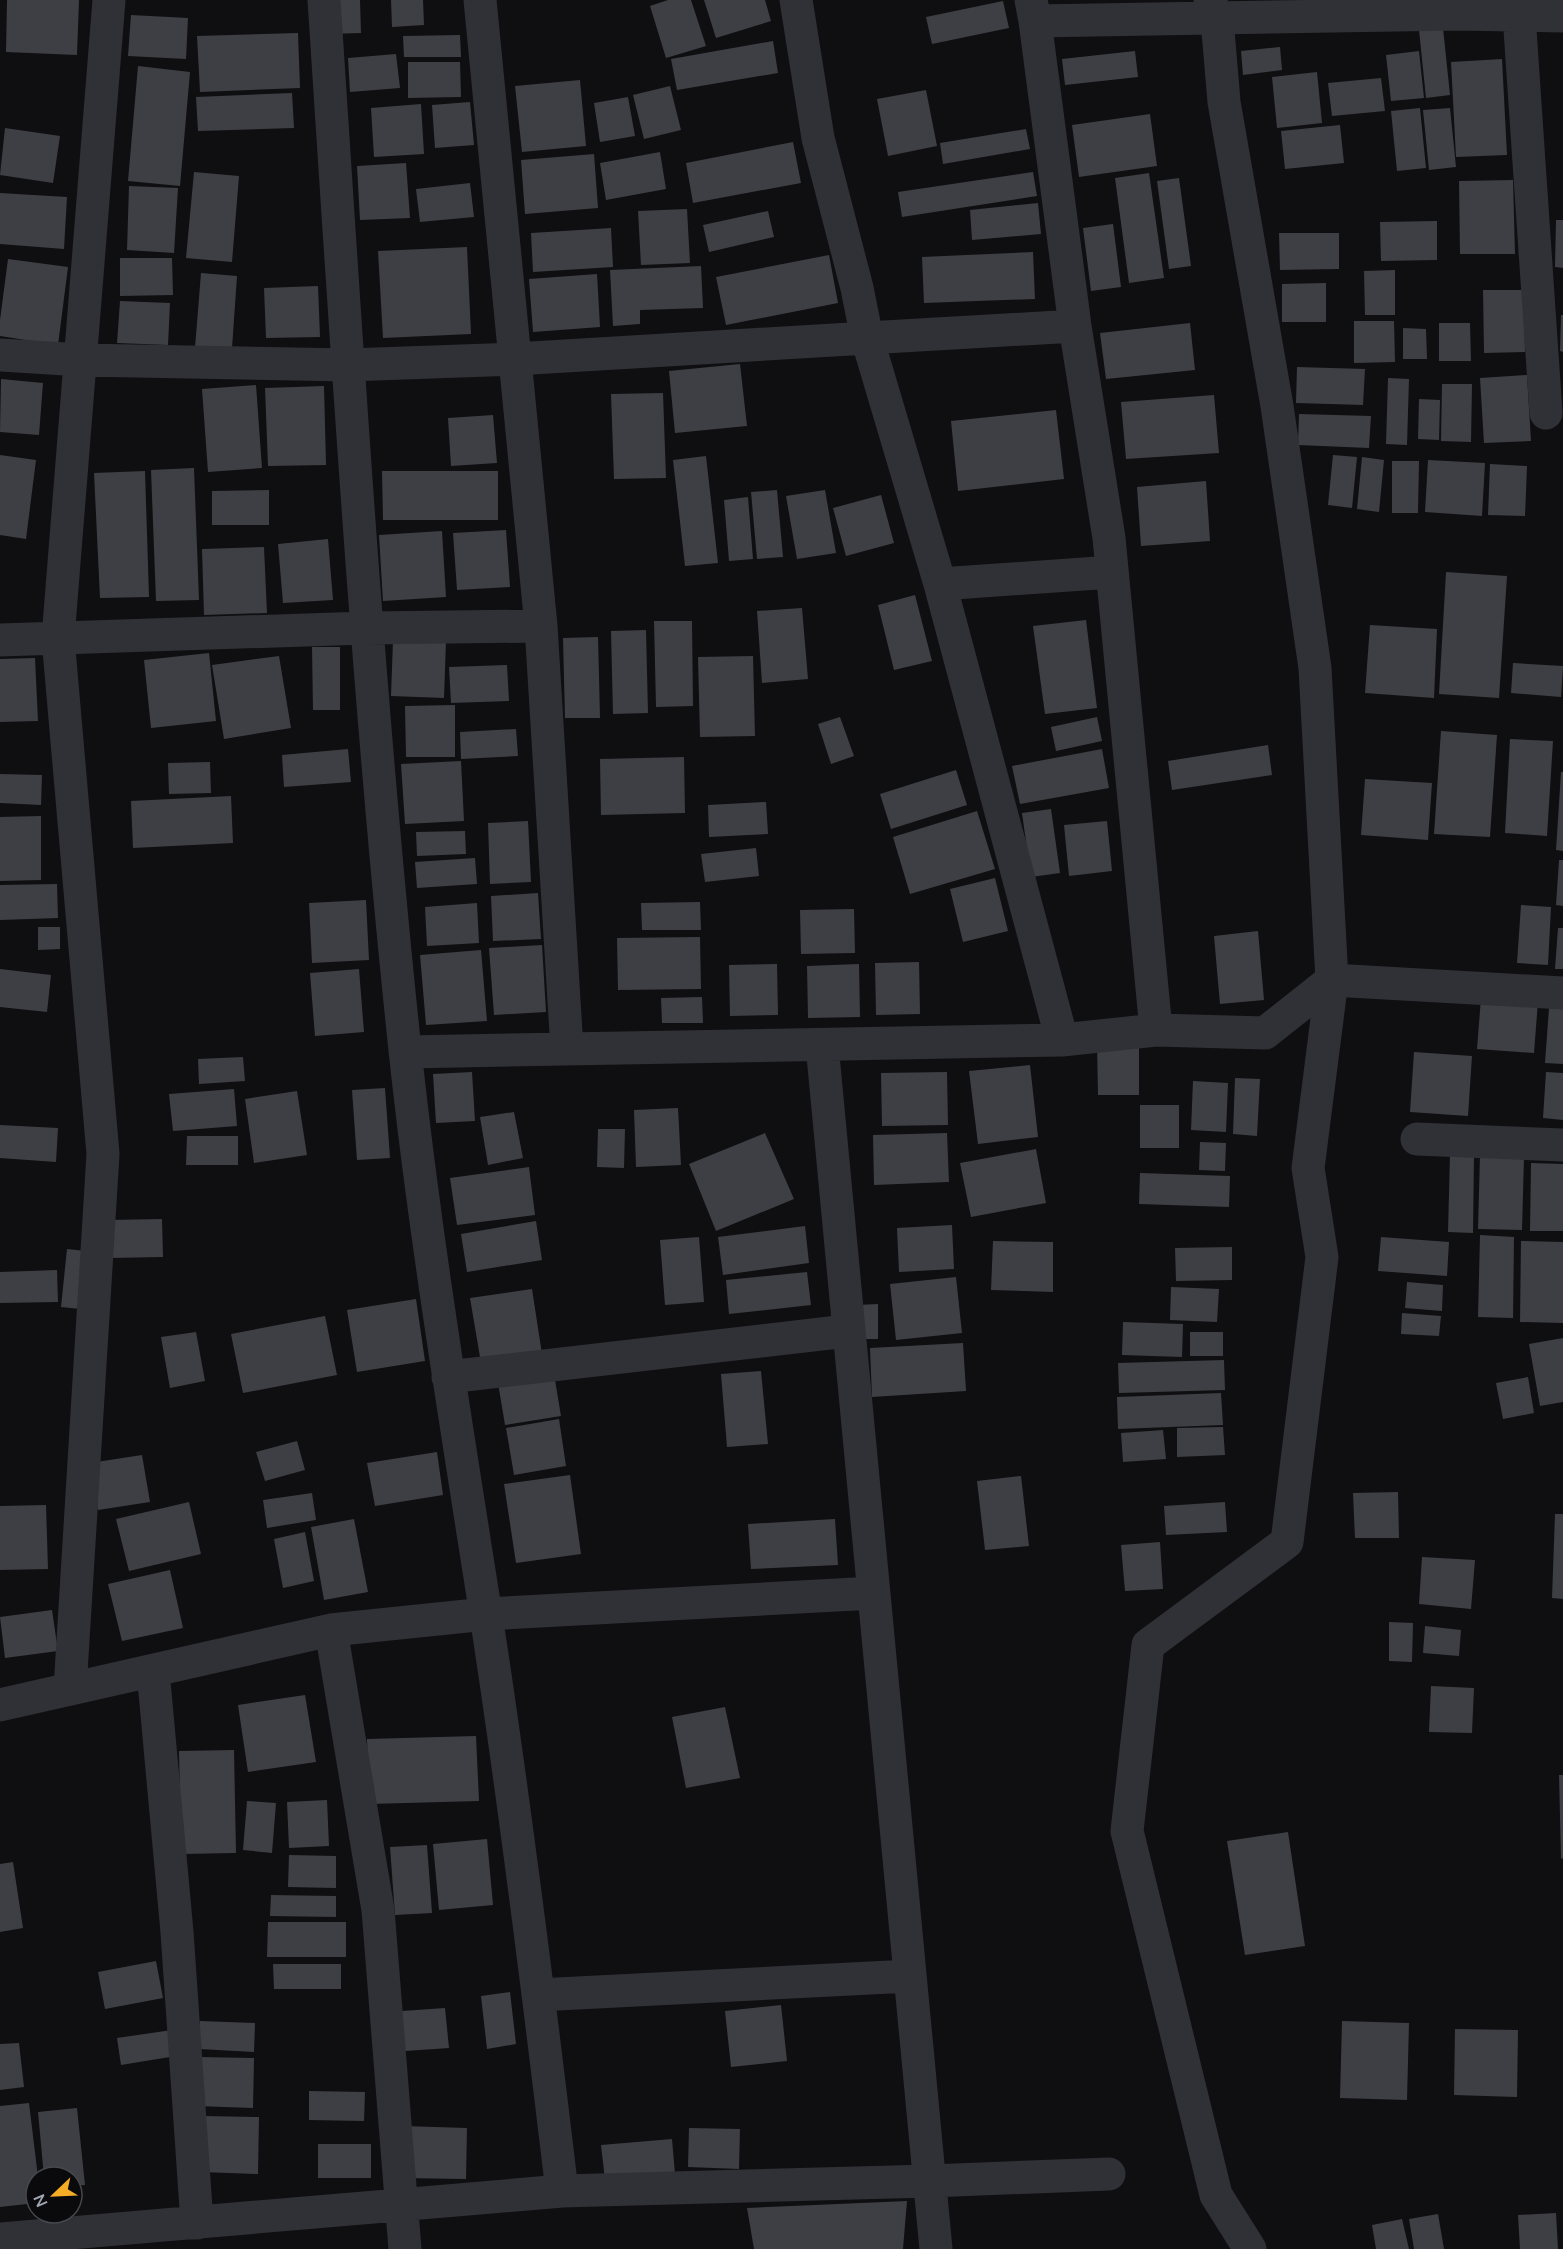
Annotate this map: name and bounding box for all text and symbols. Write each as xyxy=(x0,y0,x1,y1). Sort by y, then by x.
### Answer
north arrow xyxy=(24,2165,84,2225)
text: N xyxy=(29,2191,52,2210)

